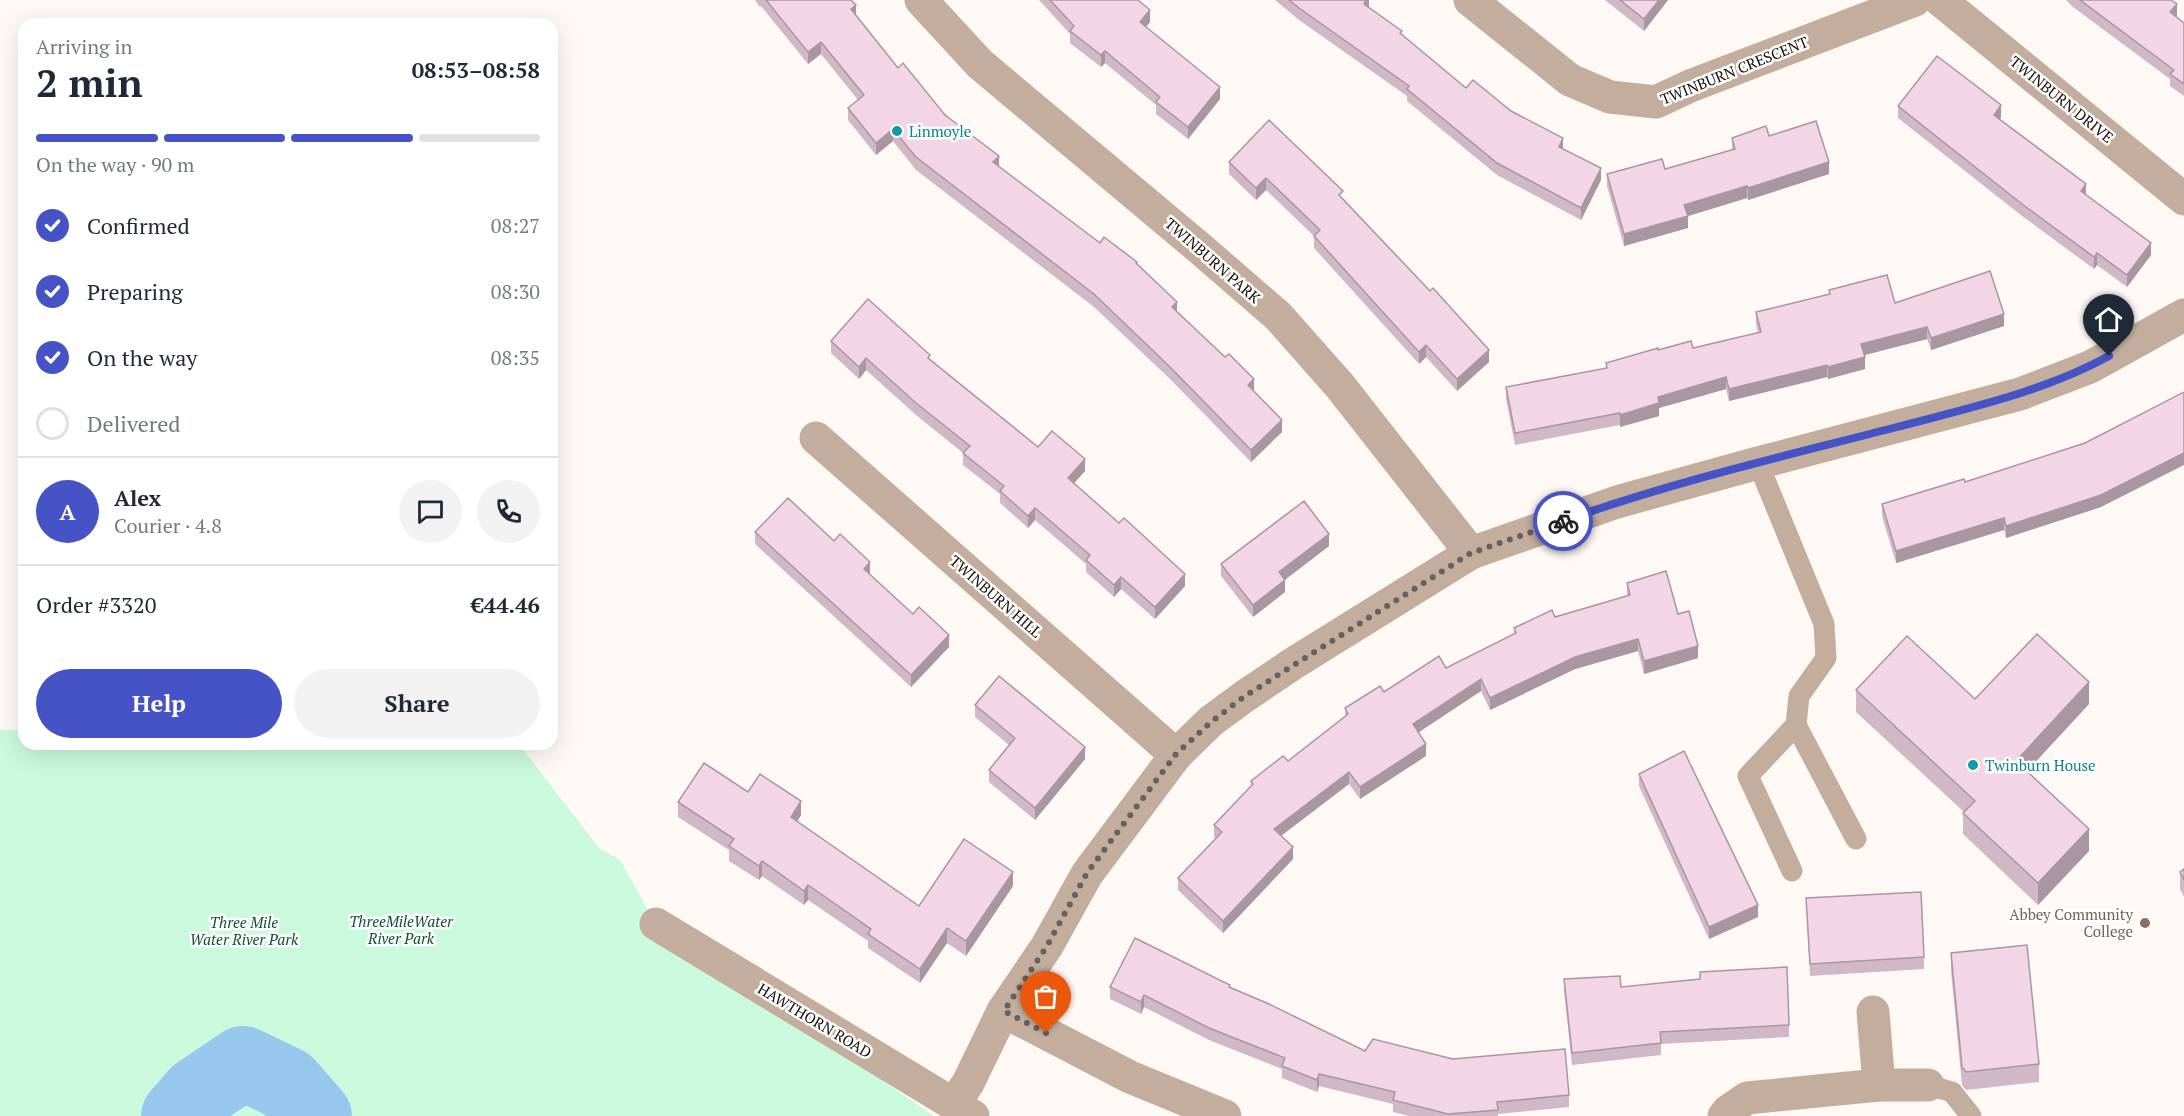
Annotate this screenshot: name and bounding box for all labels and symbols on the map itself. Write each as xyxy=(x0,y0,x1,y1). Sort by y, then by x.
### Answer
street label: TWINBURN CRESCENT xyxy=(1657,31,1811,109)
street label: TWINBURN DRIVE xyxy=(2006,51,2118,147)
place label: Linmoyle xyxy=(909,121,971,141)
marker: Linmoyle xyxy=(890,124,904,138)
street label: TWINBURN PARK xyxy=(1161,213,1265,307)
pin xyxy=(2083,294,2134,356)
courier xyxy=(1533,491,1593,551)
street label: TWINBURN HILL xyxy=(946,550,1046,642)
place label: Twinburn House xyxy=(1985,755,2096,775)
marker: Twinburn House xyxy=(1966,758,1980,772)
place label: Abbey Community College xyxy=(2009,904,2133,941)
park label: ThreeMileWater River Park xyxy=(349,911,454,948)
park label: Three Mile Water River Park xyxy=(190,912,299,949)
marker: Abbey Community College xyxy=(2138,916,2152,930)
pin xyxy=(1020,971,1071,1033)
street label: HAWTHORN ROAD xyxy=(754,978,876,1062)

